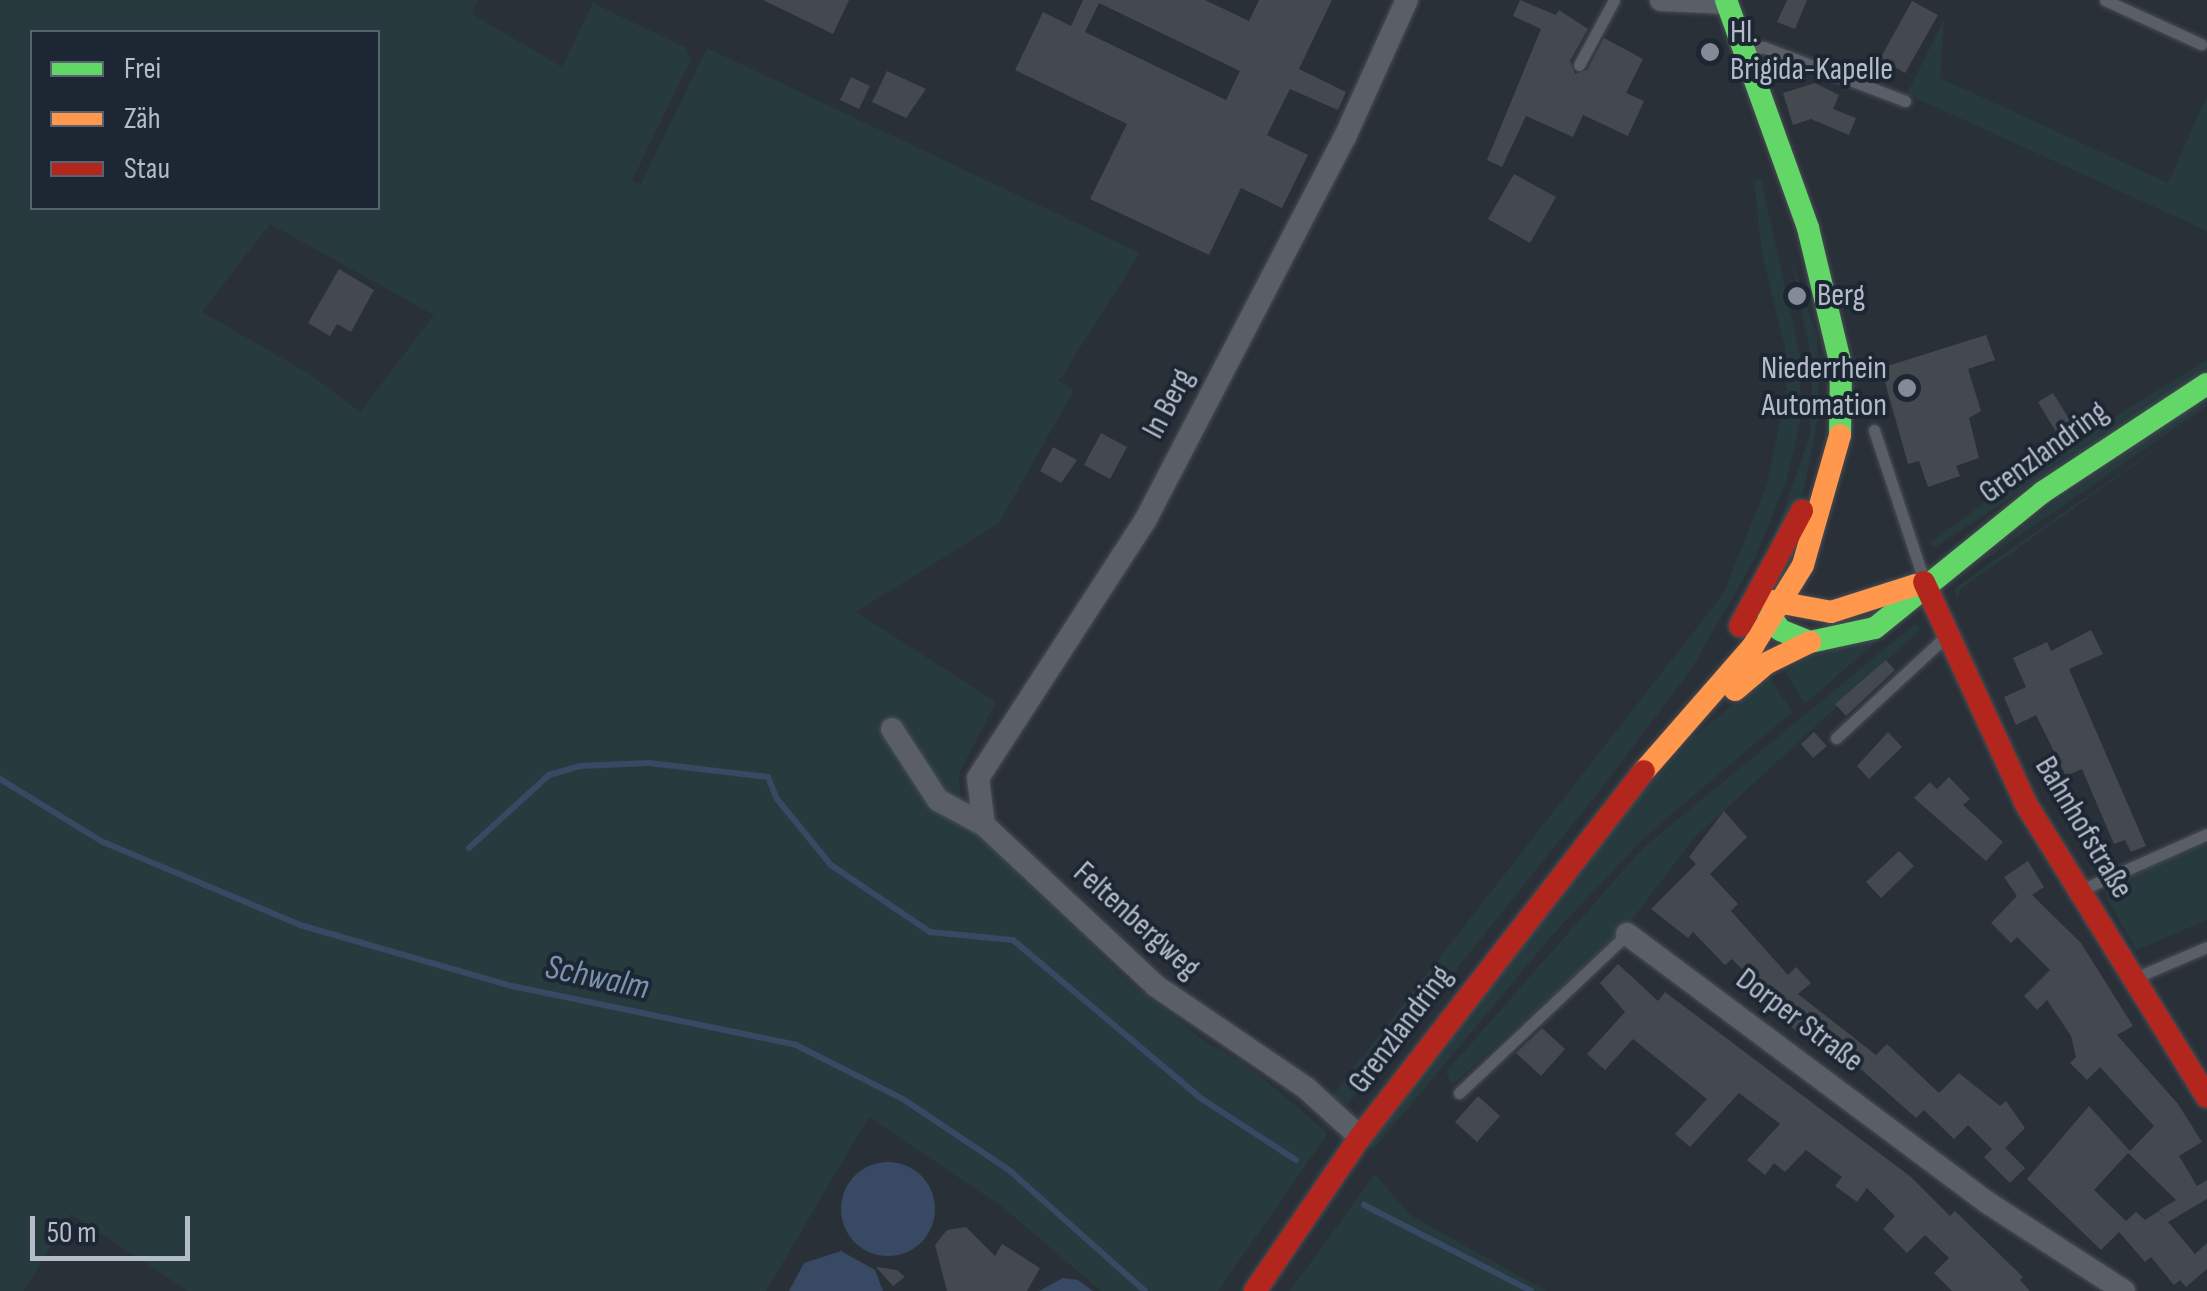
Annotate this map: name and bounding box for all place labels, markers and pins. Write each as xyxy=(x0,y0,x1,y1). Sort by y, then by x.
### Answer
place label: Hl. Brigida-Kapelle xyxy=(1730,15,1893,90)
marker: Hl. Brigida-Kapelle xyxy=(1699,41,1721,63)
place label: Berg xyxy=(1817,277,1865,315)
marker: Berg xyxy=(1786,285,1808,307)
place label: Niederrhein Automation xyxy=(1761,351,1887,426)
marker: Niederrhein Automation xyxy=(1896,377,1918,399)

